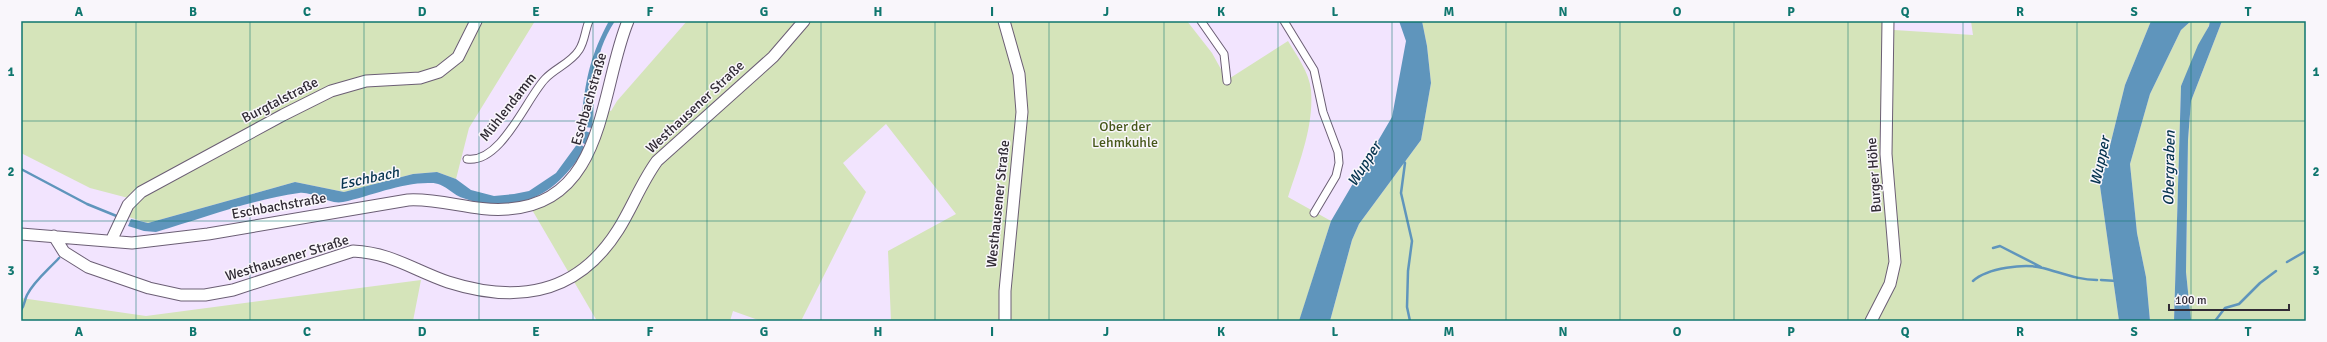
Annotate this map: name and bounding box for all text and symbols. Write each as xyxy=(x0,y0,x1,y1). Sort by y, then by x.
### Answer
text: A xyxy=(75,4,84,20)
text: B xyxy=(189,4,197,20)
text: C xyxy=(303,4,311,20)
text: D xyxy=(418,4,427,20)
text: E xyxy=(532,4,540,20)
text: F xyxy=(647,4,654,20)
text: G xyxy=(760,4,768,20)
text: H xyxy=(874,4,882,20)
text: I xyxy=(990,4,994,20)
text: J xyxy=(1103,4,1109,20)
text: K xyxy=(1217,4,1225,20)
text: L xyxy=(1332,4,1339,20)
text: M xyxy=(1444,4,1455,20)
text: N xyxy=(1558,4,1568,20)
text: O xyxy=(1673,4,1682,20)
text: P xyxy=(1787,4,1795,20)
text: Q xyxy=(1901,4,1910,20)
text: R xyxy=(2016,4,2024,20)
text: S xyxy=(2130,4,2138,20)
text: T xyxy=(2245,4,2252,20)
street label: Eschbachstraße xyxy=(568,51,610,147)
street label: Westhausener Straße xyxy=(642,57,748,157)
text: 1 xyxy=(7,64,15,80)
text: 1 xyxy=(2312,64,2320,80)
street label: Mühlendamm xyxy=(476,69,540,145)
street label: Burgtalstraße xyxy=(239,73,321,127)
park label: Ober der Lehmkuhle xyxy=(1092,118,1158,151)
water label: Obergraben xyxy=(2159,129,2179,206)
water label: Wupper xyxy=(2086,133,2114,187)
water label: Wupper xyxy=(1343,136,1386,190)
street label: Burger Höhe xyxy=(1863,137,1885,213)
street label: Westhausener Straße xyxy=(983,139,1013,269)
water label: Eschbach xyxy=(337,163,402,193)
text: 2 xyxy=(7,164,15,180)
text: 2 xyxy=(2312,164,2320,180)
street label: Eschbachstraße xyxy=(230,189,328,223)
street label: Westhausener Straße xyxy=(223,231,351,285)
text: 3 xyxy=(7,263,15,279)
text: 3 xyxy=(2312,263,2320,279)
scale bar xyxy=(2169,286,2289,312)
text: 100 m xyxy=(2175,293,2207,308)
text: A xyxy=(75,324,84,340)
text: B xyxy=(189,324,197,340)
text: C xyxy=(303,324,311,340)
text: D xyxy=(418,324,427,340)
text: E xyxy=(532,324,540,340)
text: F xyxy=(647,324,654,340)
text: G xyxy=(760,324,768,340)
text: H xyxy=(874,324,882,340)
text: I xyxy=(990,324,994,340)
text: J xyxy=(1103,324,1109,340)
text: K xyxy=(1217,324,1225,340)
text: L xyxy=(1332,324,1339,340)
text: M xyxy=(1444,324,1455,340)
text: N xyxy=(1558,324,1568,340)
text: O xyxy=(1673,324,1682,340)
text: P xyxy=(1787,324,1795,340)
text: Q xyxy=(1901,324,1910,340)
text: R xyxy=(2016,324,2024,340)
text: S xyxy=(2130,324,2138,340)
text: T xyxy=(2245,324,2252,340)

